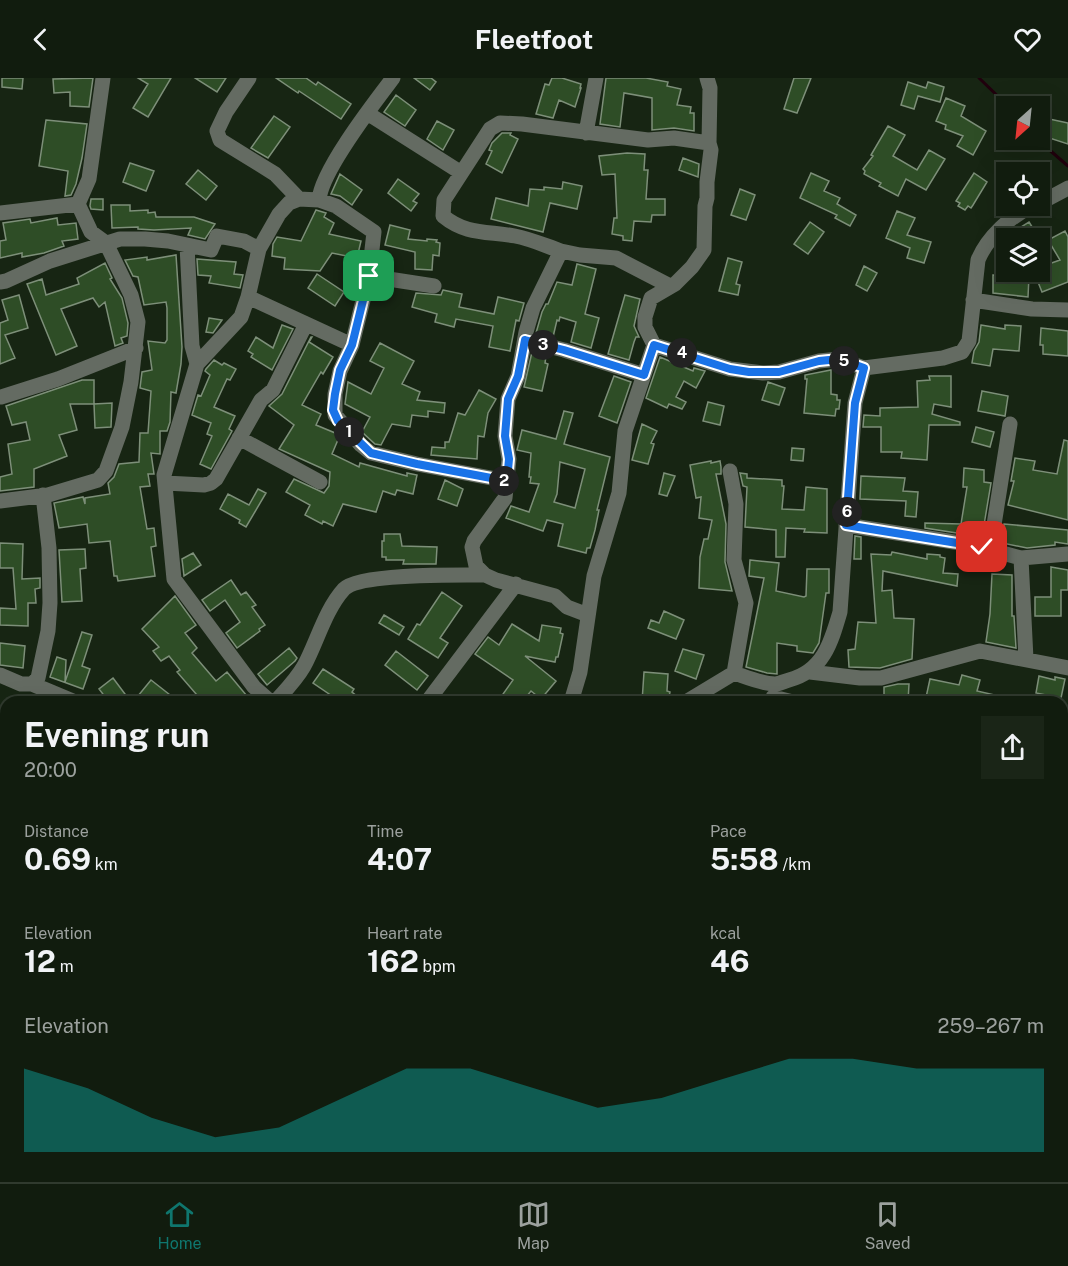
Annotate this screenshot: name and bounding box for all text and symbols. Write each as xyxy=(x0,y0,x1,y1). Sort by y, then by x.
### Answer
icon: back xyxy=(24,23,57,56)
text: Fleetfoot xyxy=(475,23,593,55)
icon: heart xyxy=(1011,23,1044,56)
north arrow xyxy=(996,96,1050,150)
map controls xyxy=(996,96,1050,282)
button: locate xyxy=(996,162,1050,216)
button: layers xyxy=(996,228,1050,282)
pin xyxy=(343,250,394,301)
icon: arrive xyxy=(352,259,385,292)
pin: 3 xyxy=(528,330,558,360)
text: 3 xyxy=(538,335,548,354)
pin: 4 xyxy=(667,338,697,368)
text: 4 xyxy=(677,343,687,362)
pin: 5 xyxy=(829,346,859,376)
text: 5 xyxy=(839,351,849,370)
pin: 1 xyxy=(334,417,364,447)
text: 1 xyxy=(346,422,352,441)
pin: 2 xyxy=(489,466,519,496)
text: 2 xyxy=(499,471,509,490)
pin: 6 xyxy=(832,497,862,527)
text: 6 xyxy=(842,502,852,521)
pin xyxy=(956,521,1007,572)
icon: check xyxy=(965,530,998,563)
text: Evening run xyxy=(24,716,209,754)
button: share xyxy=(981,716,1044,779)
text: 20:00 xyxy=(24,758,77,782)
text: Distance xyxy=(24,822,89,841)
text: Time xyxy=(367,822,403,841)
text: Pace xyxy=(710,822,747,841)
text: 0.69 xyxy=(24,841,91,877)
text: 4:07 xyxy=(367,841,432,877)
text: 5:58 xyxy=(710,841,779,877)
text: km xyxy=(91,855,118,874)
text: /km xyxy=(779,855,811,874)
text: Elevation xyxy=(24,924,92,943)
text: Heart rate xyxy=(367,924,443,943)
text: kcal xyxy=(710,924,741,943)
text: 12 xyxy=(24,943,56,979)
text: 162 xyxy=(367,943,419,979)
text: 46 xyxy=(710,943,750,979)
text: m xyxy=(56,957,74,976)
text: bpm xyxy=(419,957,456,976)
text: Elevation xyxy=(24,1014,109,1038)
text: 259–267 m xyxy=(938,1014,1044,1038)
tab: Home xyxy=(158,1198,202,1253)
tab: Map xyxy=(517,1198,550,1253)
tab: Saved xyxy=(865,1198,910,1253)

